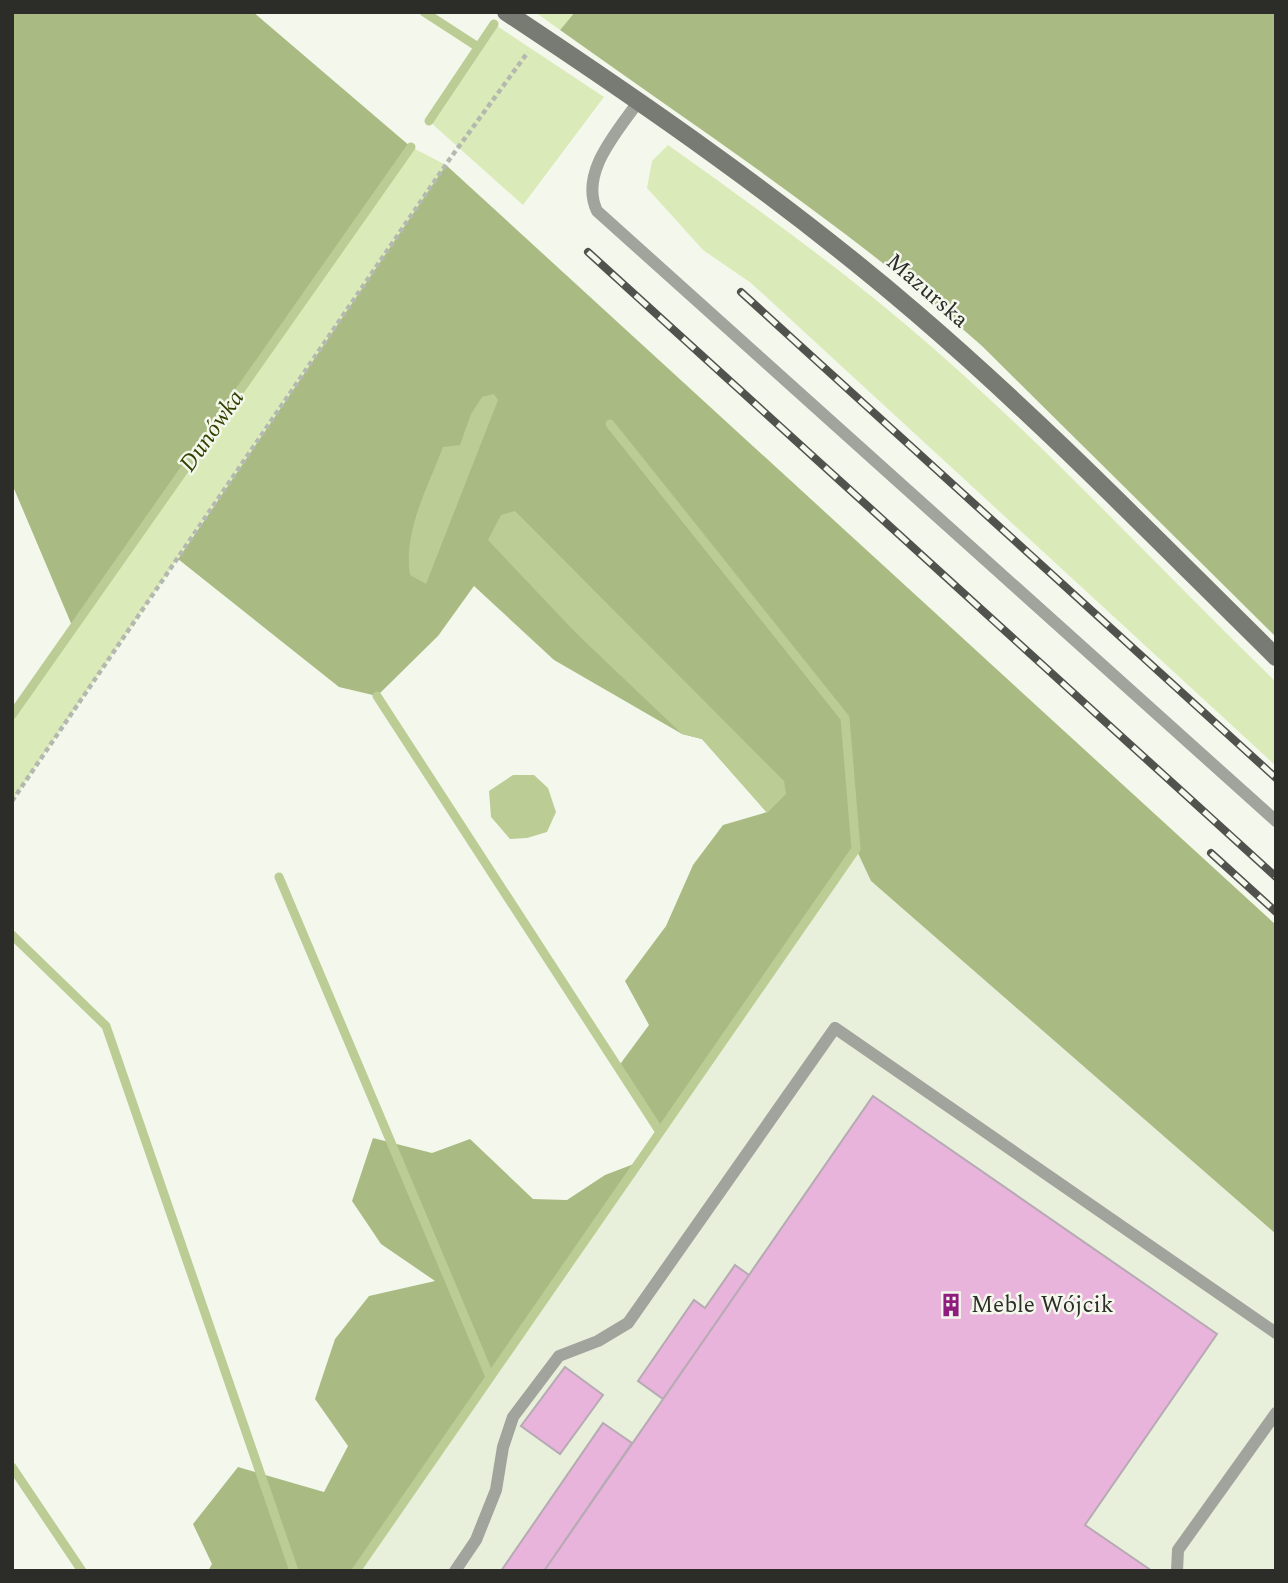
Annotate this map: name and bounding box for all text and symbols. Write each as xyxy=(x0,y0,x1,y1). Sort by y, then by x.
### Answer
street label: Mazurska xyxy=(878,245,976,337)
water label: Dunówka xyxy=(170,382,254,480)
place label: Meble Wójcik xyxy=(971,1288,1114,1323)
building icon: Meble Wójcik xyxy=(937,1291,965,1319)

